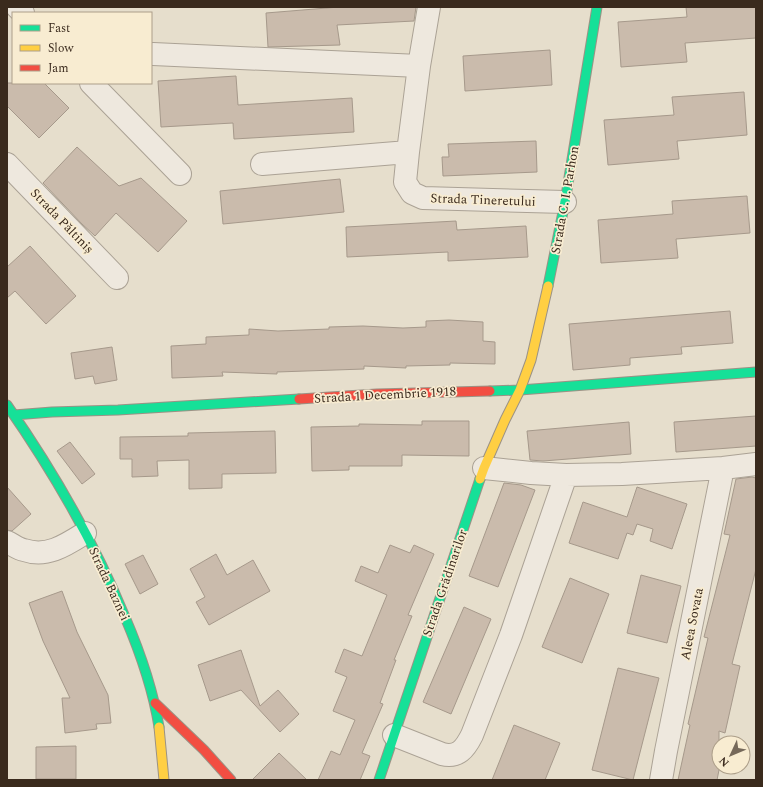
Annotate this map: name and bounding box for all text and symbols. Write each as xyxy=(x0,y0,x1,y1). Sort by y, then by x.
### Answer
legend xyxy=(12,12,152,84)
text: Fast xyxy=(48,19,70,38)
text: Slow xyxy=(48,39,74,58)
text: Jam xyxy=(48,59,69,78)
street label: Strada C. I. Parhon xyxy=(546,144,584,256)
street label: Strada Păltiniș xyxy=(26,184,98,258)
street label: Strada Tineretului xyxy=(430,188,536,212)
street label: Strada 1 Decembrie 1918 xyxy=(314,381,456,409)
street label: Strada Grădinarilor xyxy=(417,527,473,639)
street label: Strada Baznei xyxy=(83,544,135,624)
street label: Aleea Sovata xyxy=(675,585,709,662)
north arrow xyxy=(711,735,751,775)
text: N xyxy=(715,752,733,771)

